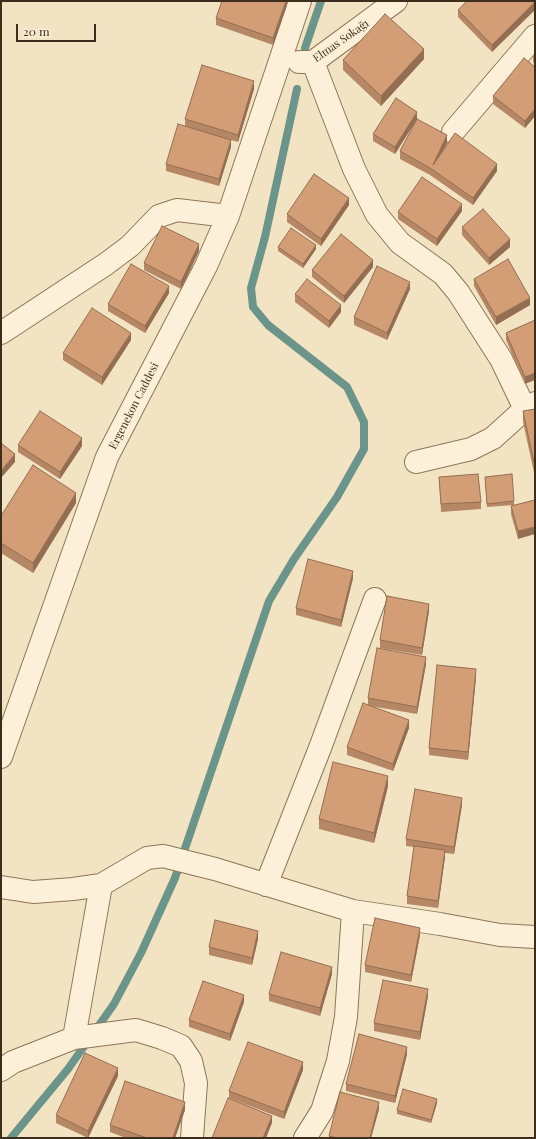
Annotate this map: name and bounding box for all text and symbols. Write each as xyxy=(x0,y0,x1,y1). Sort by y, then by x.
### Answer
scale bar xyxy=(18,16,98,42)
street label: Elmas Sokağı xyxy=(311,17,371,65)
text: 20 m xyxy=(23,23,50,39)
street label: Ergenekon Caddesi xyxy=(106,360,162,452)

